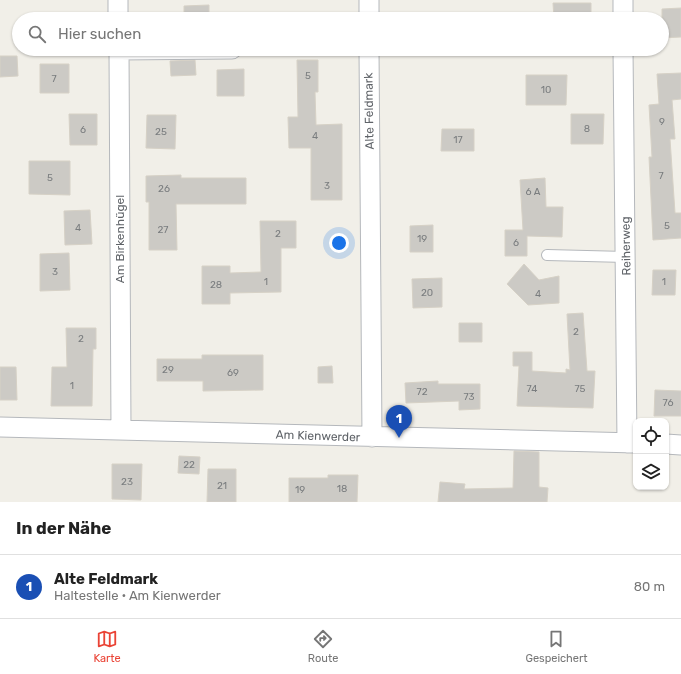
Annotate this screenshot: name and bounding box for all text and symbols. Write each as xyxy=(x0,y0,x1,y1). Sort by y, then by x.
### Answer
search box xyxy=(12,12,669,56)
icon: search xyxy=(26,23,48,45)
text: Hier suchen xyxy=(58,25,141,43)
house number: 5 xyxy=(305,70,311,82)
street label: Alte Feldmark xyxy=(361,72,377,150)
house number: 7 xyxy=(51,73,57,85)
house number: 10 xyxy=(541,84,551,96)
house number: 9 xyxy=(659,116,665,128)
house number: 8 xyxy=(584,123,590,135)
house number: 6 xyxy=(80,124,86,136)
house number: 25 xyxy=(155,126,167,138)
house number: 4 xyxy=(312,130,318,142)
house number: 17 xyxy=(453,134,463,146)
house number: 7 xyxy=(658,170,664,182)
house number: 5 xyxy=(47,172,53,184)
house number: 3 xyxy=(324,180,330,192)
house number: 26 xyxy=(158,183,170,195)
house number: 6 A xyxy=(526,186,541,198)
street label: Am Birkenhügel xyxy=(113,195,127,283)
street label: Reiherweg xyxy=(618,216,634,276)
house number: 5 xyxy=(664,220,670,232)
house number: 4 xyxy=(75,222,81,234)
house number: 27 xyxy=(158,224,169,236)
house number: 2 xyxy=(275,228,281,240)
your location xyxy=(329,233,349,253)
house number: 19 xyxy=(417,233,427,245)
house number: 6 xyxy=(513,237,519,249)
house number: 3 xyxy=(52,266,58,278)
house number: 1 xyxy=(264,276,268,288)
house number: 1 xyxy=(662,276,666,288)
house number: 28 xyxy=(210,279,222,291)
house number: 20 xyxy=(421,287,433,299)
house number: 4 xyxy=(535,288,541,300)
house number: 2 xyxy=(573,326,579,338)
house number: 2 xyxy=(78,333,84,345)
house number: 29 xyxy=(162,364,174,376)
house number: 69 xyxy=(227,367,239,379)
house number: 1 xyxy=(70,380,74,392)
house number: 74 xyxy=(527,383,538,395)
house number: 75 xyxy=(574,383,586,395)
house number: 72 xyxy=(417,386,428,398)
house number: 73 xyxy=(463,391,475,403)
house number: 76 xyxy=(663,397,673,409)
pin: 1 xyxy=(386,405,412,438)
map controls xyxy=(633,418,669,490)
button: locate xyxy=(633,418,669,454)
street label: Am Kienwerder xyxy=(275,428,361,444)
button: layers xyxy=(633,454,669,490)
house number: 22 xyxy=(183,459,195,471)
house number: 23 xyxy=(121,476,133,488)
house number: 21 xyxy=(217,480,227,492)
house number: 18 xyxy=(337,483,347,495)
house number: 19 xyxy=(295,484,305,496)
text: In der Nähe xyxy=(16,518,111,538)
text: Alte Feldmark xyxy=(54,570,158,588)
text: 1 xyxy=(26,579,32,594)
text: 80 m xyxy=(634,579,665,594)
text: Haltestelle · Am Kienwerder xyxy=(54,588,221,603)
tab: Karte xyxy=(94,628,121,665)
tab: Route xyxy=(308,628,338,665)
tab: Gespeichert xyxy=(525,628,587,665)

